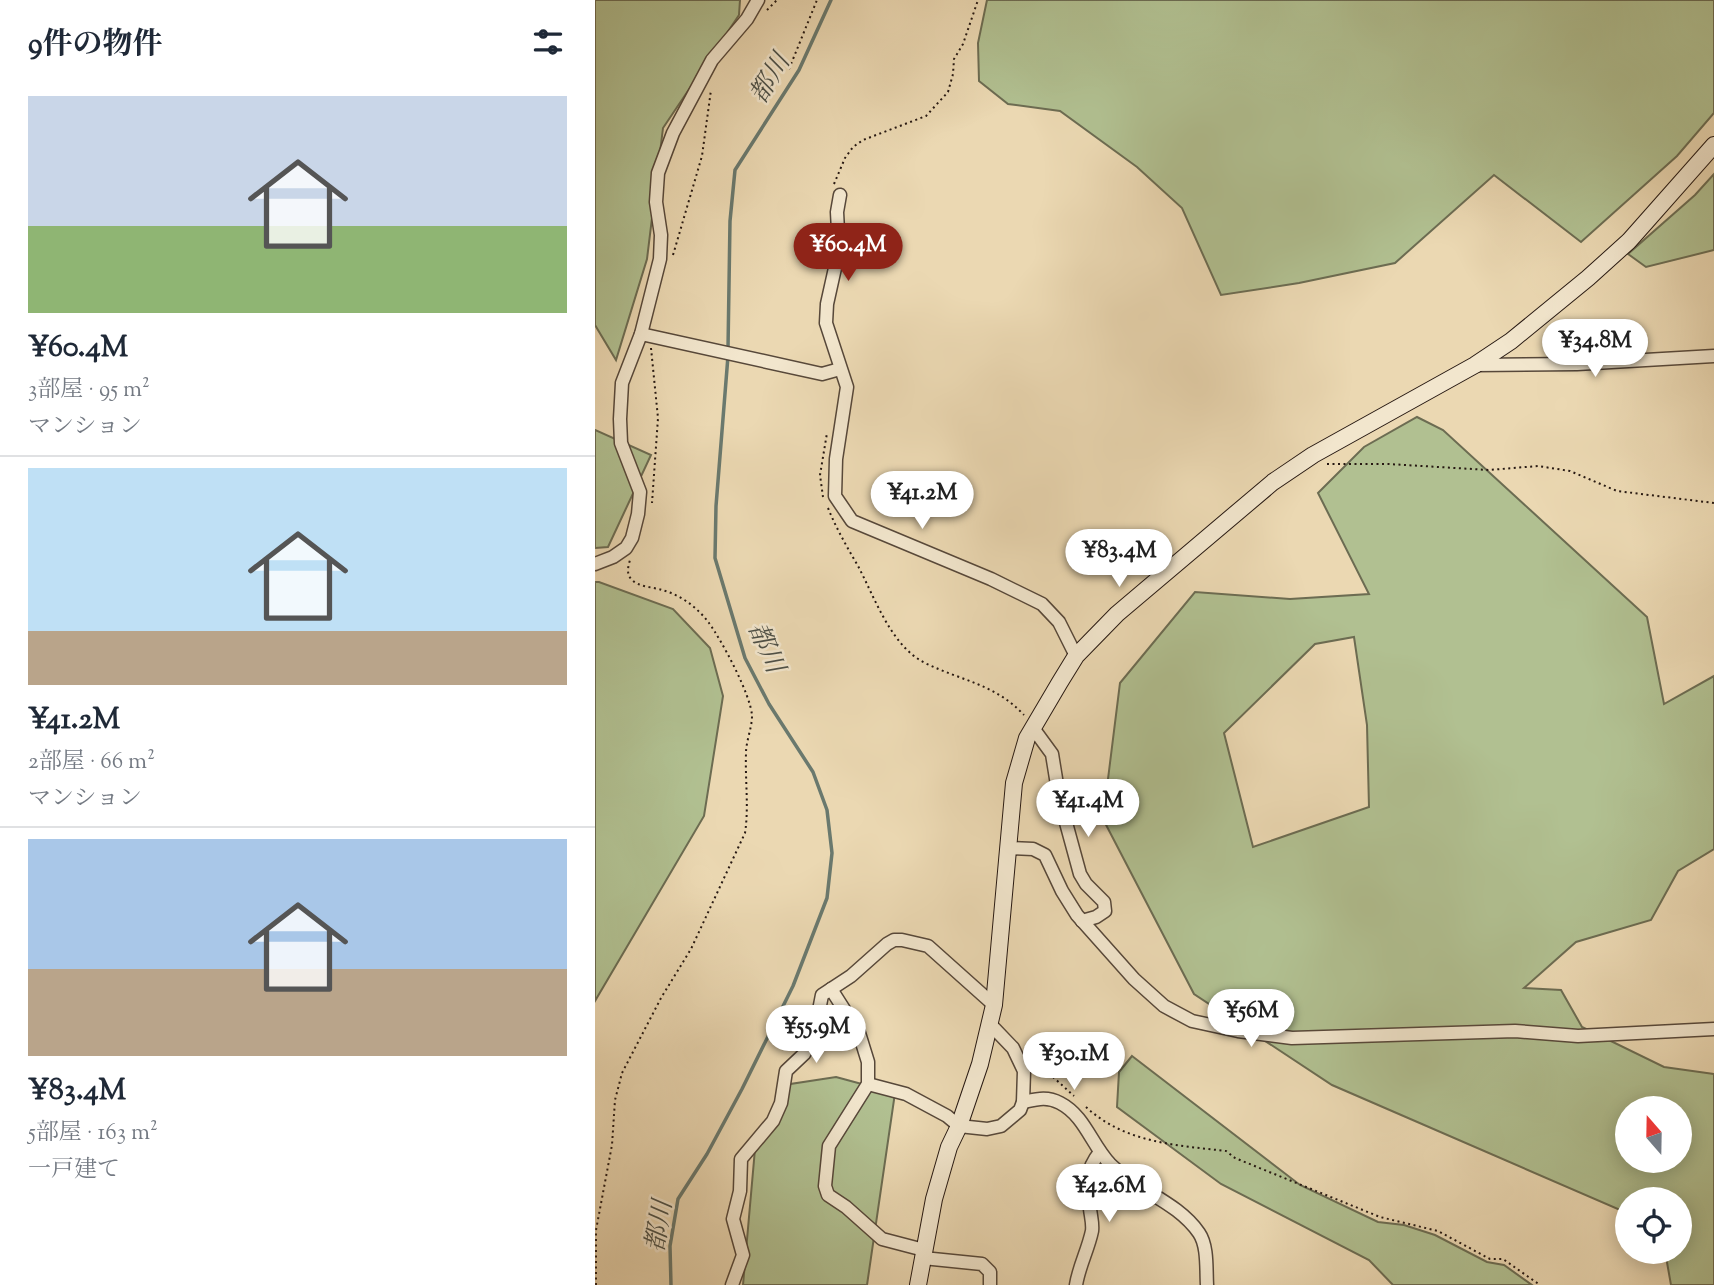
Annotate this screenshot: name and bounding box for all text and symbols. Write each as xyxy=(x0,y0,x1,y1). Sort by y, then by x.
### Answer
icon: filters xyxy=(529,23,567,61)
text: 9件の物件 xyxy=(28,24,163,67)
water label: 都川 xyxy=(742,45,802,111)
icon: home xyxy=(235,141,361,267)
pin: ¥60.4M xyxy=(791,224,905,283)
text: ¥60.4M xyxy=(810,229,886,262)
pin: ¥34.8M xyxy=(1538,320,1652,379)
text: ¥34.8M xyxy=(1558,325,1632,358)
text: ¥60.4M xyxy=(28,327,128,370)
text: 3部屋 · 95 m² xyxy=(28,374,150,407)
text: マンション xyxy=(28,411,142,444)
pin: ¥41.2M xyxy=(865,472,979,531)
text: ¥41.2M xyxy=(887,477,957,510)
icon: home xyxy=(235,513,361,639)
pin: ¥83.4M xyxy=(1062,530,1176,589)
text: ¥83.4M xyxy=(1081,535,1157,568)
water label: 都川 xyxy=(737,617,793,682)
text: ¥41.2M xyxy=(28,699,120,742)
text: 2部屋 · 66 m² xyxy=(28,746,155,779)
pin: ¥41.4M xyxy=(1031,780,1145,839)
text: マンション xyxy=(28,783,142,816)
text: ¥41.4M xyxy=(1052,785,1124,818)
icon: home xyxy=(235,884,361,1010)
pin: ¥56M xyxy=(1210,990,1292,1049)
text: ¥56M xyxy=(1223,995,1279,1028)
pin: ¥55.9M xyxy=(759,1006,873,1065)
text: ¥55.9M xyxy=(782,1011,850,1044)
pin: ¥30.1M xyxy=(1017,1032,1131,1092)
text: ¥30.1M xyxy=(1039,1038,1109,1071)
text: ¥83.4M xyxy=(28,1070,126,1113)
north arrow xyxy=(1615,1096,1692,1172)
map controls xyxy=(1615,1096,1692,1264)
text: 5部屋 · 163 m² xyxy=(28,1117,158,1150)
text: 一戸建て xyxy=(28,1154,120,1187)
pin: ¥42.6M xyxy=(1052,1164,1166,1224)
text: ¥42.6M xyxy=(1072,1170,1146,1203)
button: locate xyxy=(1615,1187,1692,1264)
water label: 都川 xyxy=(638,1195,683,1255)

